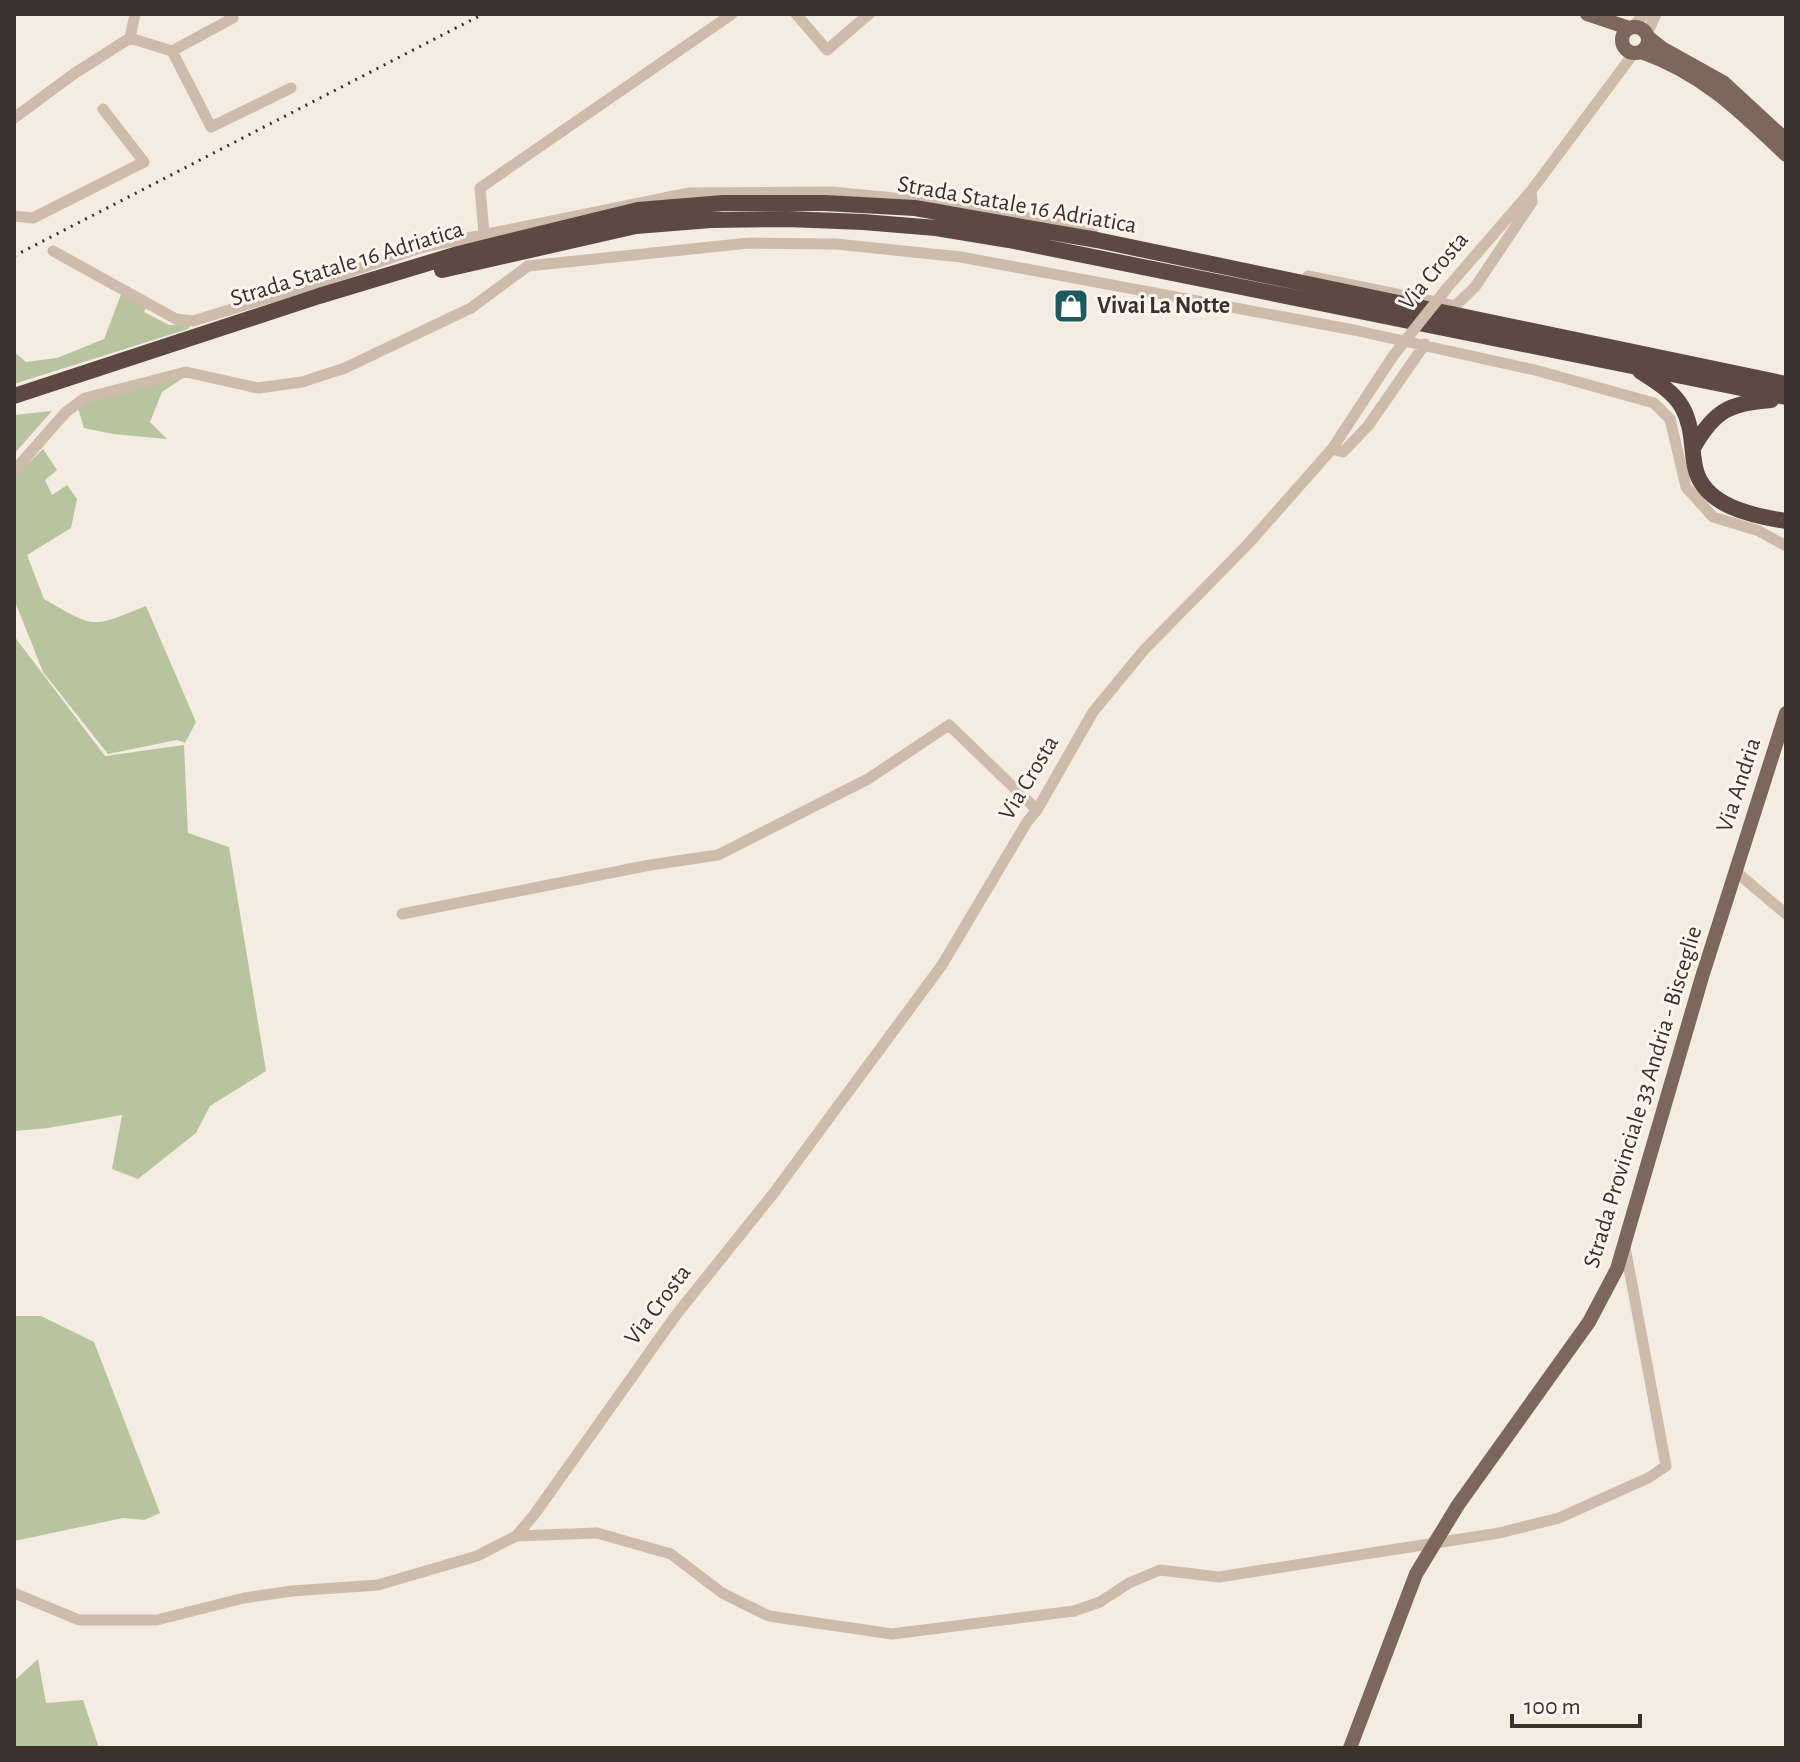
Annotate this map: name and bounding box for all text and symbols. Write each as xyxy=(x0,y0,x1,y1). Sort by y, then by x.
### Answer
street label: Strada Statale 16 Adriatica xyxy=(896,172,1138,238)
street label: Strada Statale 16 Adriatica xyxy=(228,217,466,311)
street label: Via Crosta xyxy=(1395,227,1473,315)
shop icon: Vivai La Notte xyxy=(1052,287,1090,325)
place label: Vivai La Notte xyxy=(1097,294,1230,318)
street label: Via Crosta xyxy=(995,732,1063,824)
street label: Via Andria xyxy=(1713,735,1765,835)
street label: Strada Provinciale 33 Andria - Bisceglie xyxy=(1579,923,1707,1271)
street label: Via Crosta xyxy=(620,1260,696,1350)
scale bar xyxy=(1512,1678,1640,1728)
text: 100 m xyxy=(1524,1695,1581,1719)

